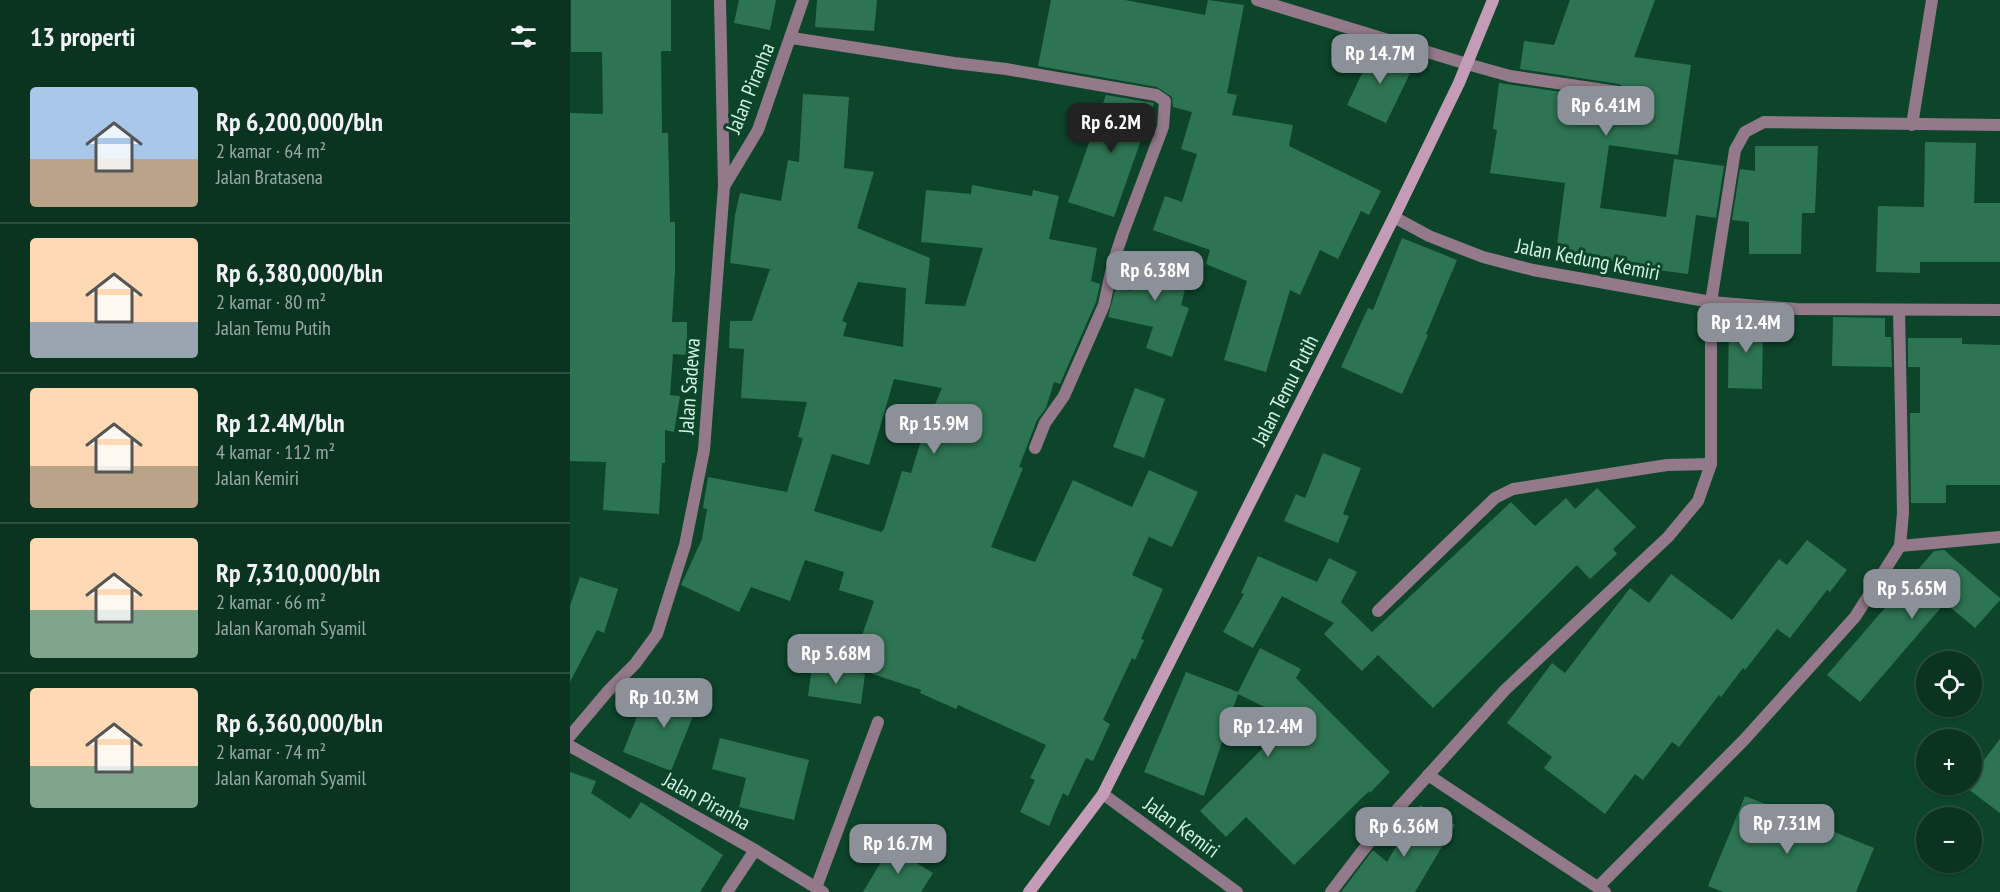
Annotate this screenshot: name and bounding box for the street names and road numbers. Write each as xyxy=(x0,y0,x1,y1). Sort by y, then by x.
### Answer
street label: Jalan Piranha xyxy=(719,39,780,138)
street label: Jalan Kedung Kemiri xyxy=(1513,232,1662,286)
street label: Jalan Temu Putih xyxy=(1245,330,1324,451)
street label: Jalan Sadewa xyxy=(672,337,706,436)
street label: Jalan Piranha xyxy=(658,766,755,836)
street label: Jalan Kemiri xyxy=(1138,790,1225,864)

